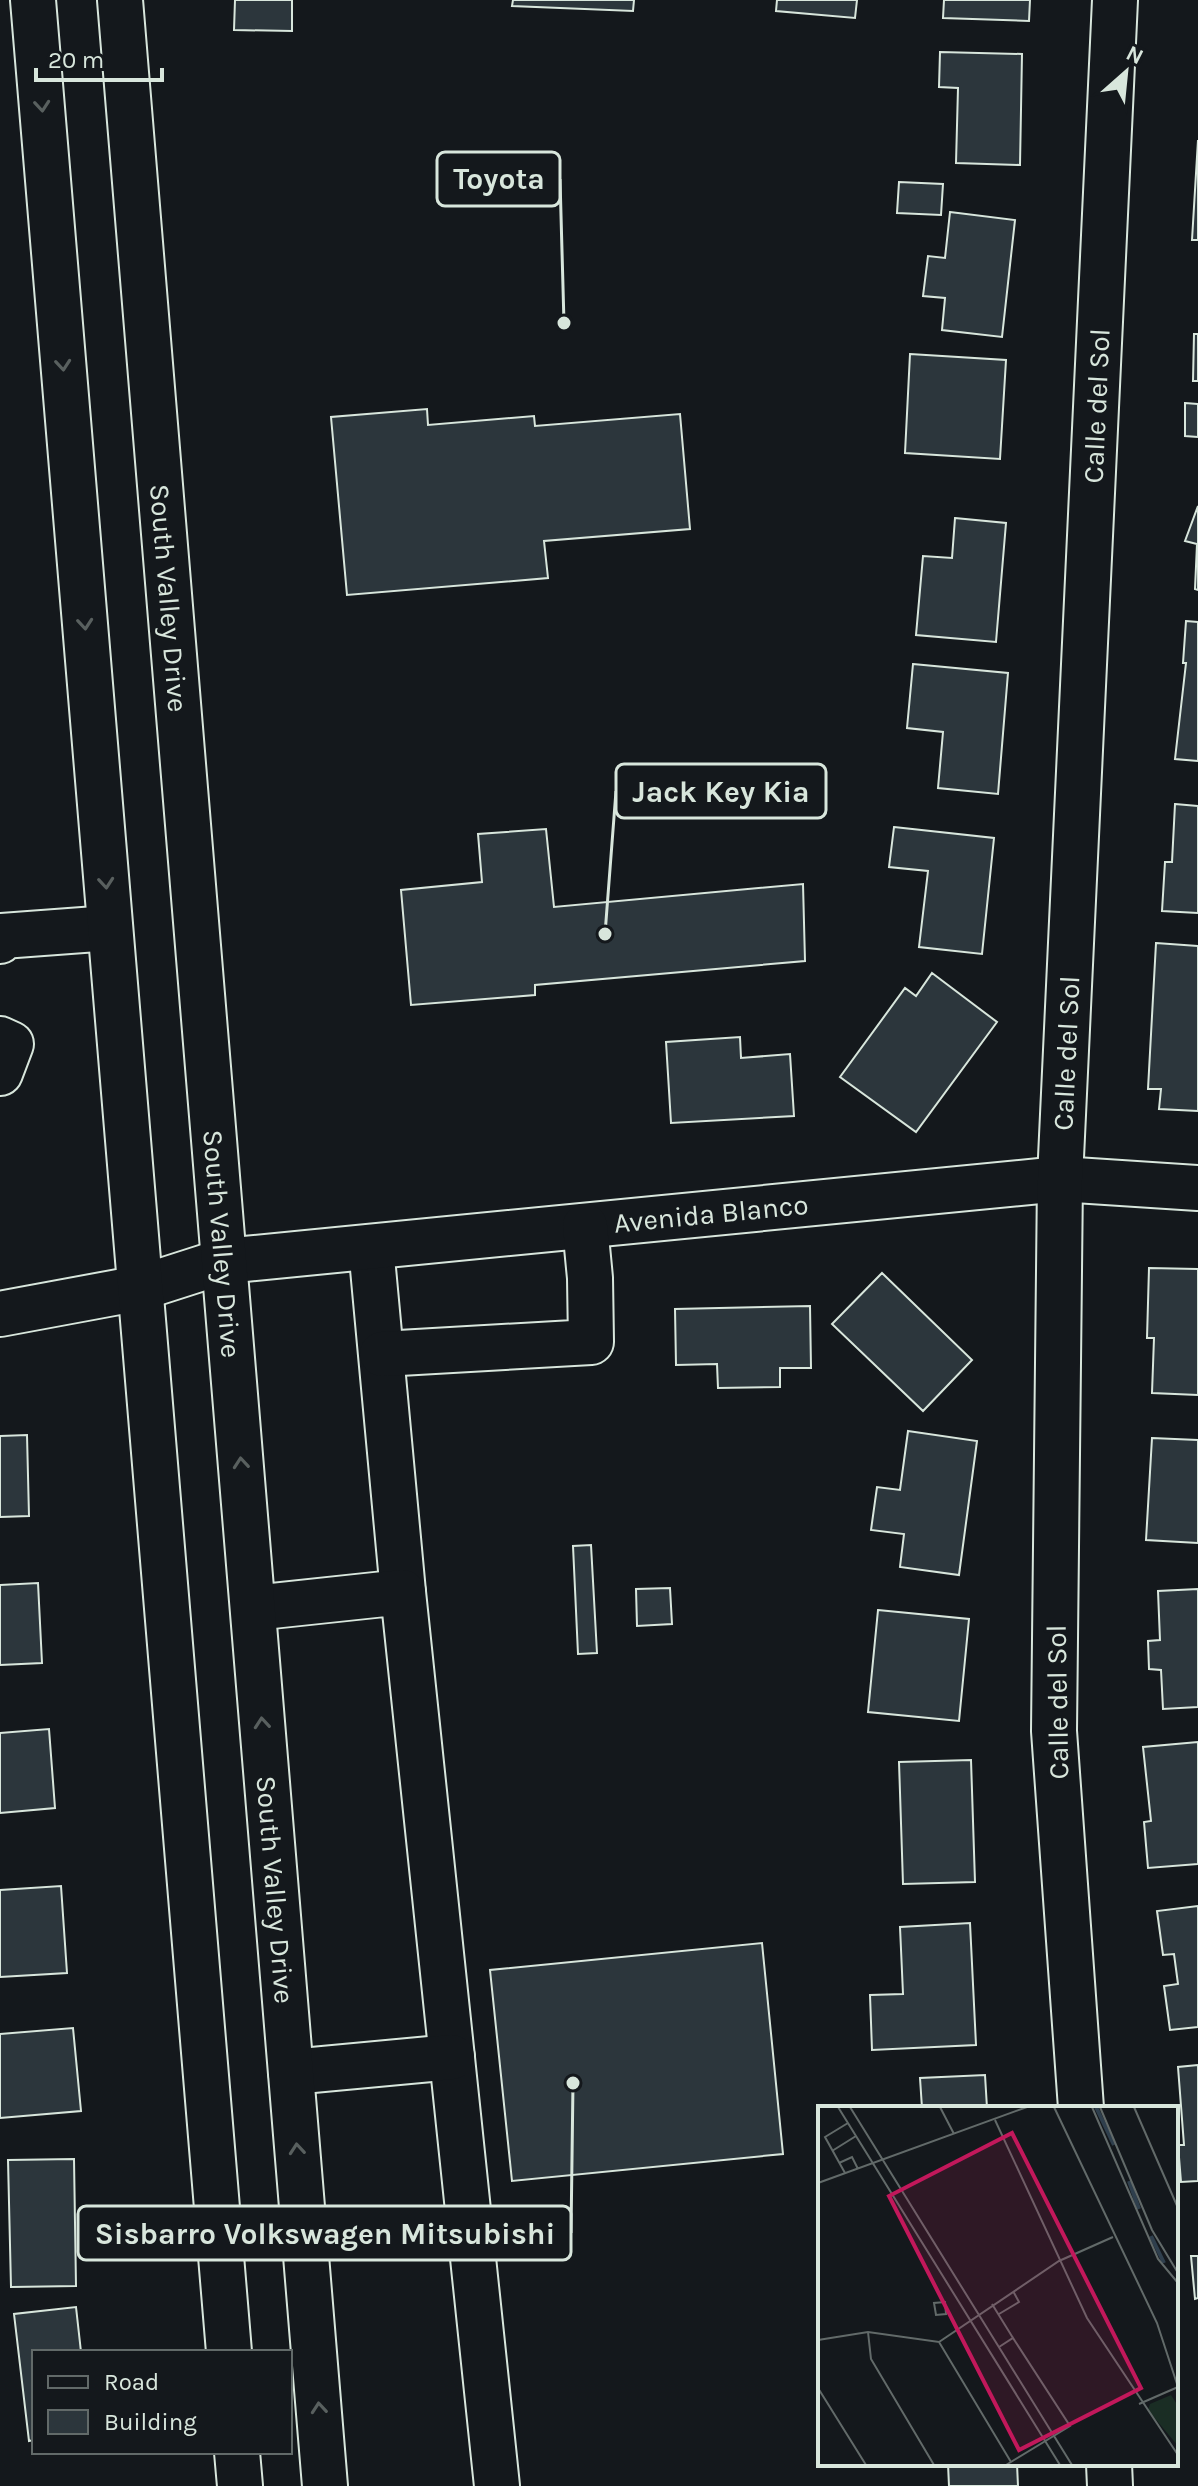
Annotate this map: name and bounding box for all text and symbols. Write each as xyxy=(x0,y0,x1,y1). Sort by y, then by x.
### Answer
scale bar xyxy=(36,32,162,82)
north arrow xyxy=(1086,32,1166,112)
text: N xyxy=(1122,40,1148,70)
text: 20 m xyxy=(48,46,104,74)
one-way arrow xyxy=(33,100,50,113)
callout: Toyota xyxy=(437,152,560,206)
text: Toyota xyxy=(453,161,545,197)
street label: Calle del Sol xyxy=(1076,328,1117,484)
one-way arrow xyxy=(54,359,71,372)
street label: South Valley Drive xyxy=(143,483,195,713)
one-way arrow xyxy=(76,618,93,631)
callout: Jack Key Kia xyxy=(616,764,826,818)
text: Jack Key Kia xyxy=(632,774,810,810)
one-way arrow xyxy=(97,877,114,890)
street label: Calle del Sol xyxy=(1046,975,1086,1131)
street label: South Valley Drive xyxy=(196,1128,248,1359)
street label: Avenida Blanco xyxy=(612,1188,810,1240)
one-way arrow xyxy=(232,1457,249,1470)
street label: Calle del Sol xyxy=(1040,1624,1075,1780)
one-way arrow xyxy=(254,1716,271,1729)
street label: South Valley Drive xyxy=(249,1774,301,2005)
inset map xyxy=(818,2106,1178,2466)
one-way arrow xyxy=(289,2142,306,2155)
callout: Sisbarro Volkswagen Mitsubishi xyxy=(78,2206,571,2260)
text: Sisbarro Volkswagen Mitsubishi xyxy=(95,2216,555,2252)
legend xyxy=(32,2350,292,2454)
text: Road xyxy=(104,2368,159,2396)
one-way arrow xyxy=(311,2401,328,2414)
text: Building xyxy=(104,2408,197,2436)

